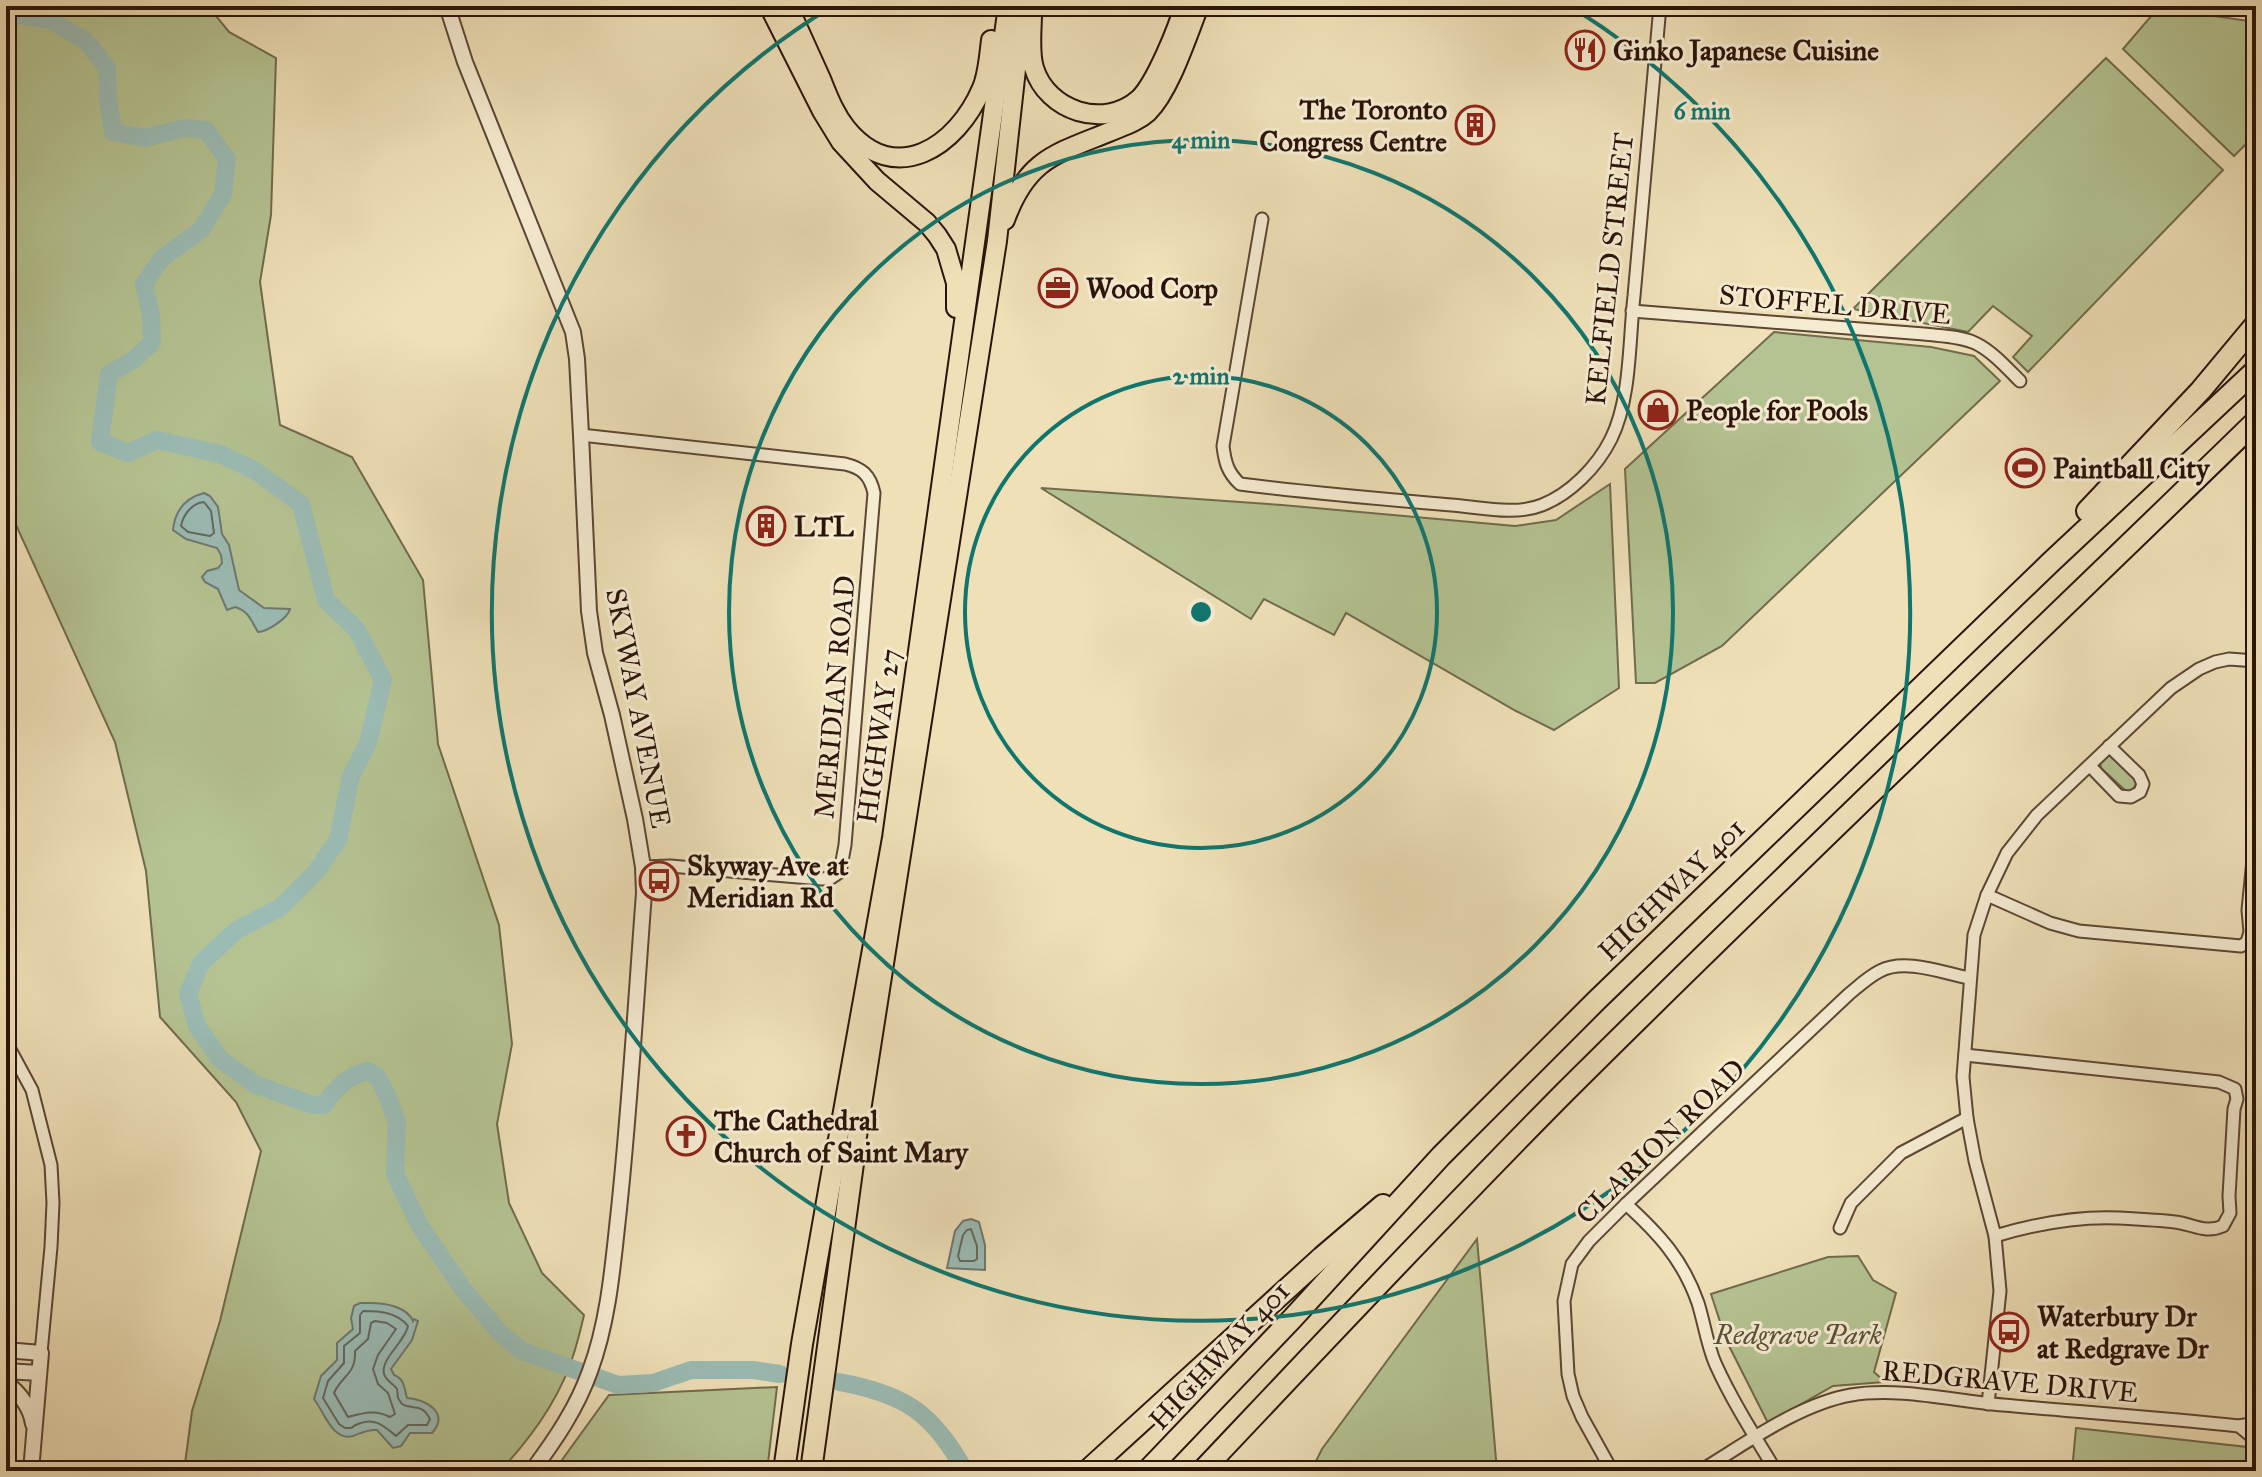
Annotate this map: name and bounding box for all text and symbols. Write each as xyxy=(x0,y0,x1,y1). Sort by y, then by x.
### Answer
restaurant icon: Ginko Japanese Cuisine xyxy=(1564,29,1606,71)
place label: Ginko Japanese Cuisine xyxy=(1613,33,1879,68)
place label: The Toronto Congress Centre xyxy=(1259,92,1447,159)
text: 6 min xyxy=(1673,96,1731,126)
building icon: The Toronto Congress Centre xyxy=(1454,104,1496,146)
text: 4 min xyxy=(1172,125,1230,155)
street label: KELFIELD STREET xyxy=(1578,131,1641,407)
office icon: Wood Corp xyxy=(1037,267,1079,309)
place label: Wood Corp xyxy=(1086,271,1218,306)
street label: STOFFEL DRIVE xyxy=(1717,277,1952,332)
text: 2 min xyxy=(1173,361,1229,391)
shop icon: People for Pools xyxy=(1637,389,1679,431)
place label: People for Pools xyxy=(1686,393,1868,428)
sports icon: Paintball City xyxy=(2004,447,2046,489)
place label: Paintball City xyxy=(2053,451,2210,486)
building icon: LTL xyxy=(745,505,787,547)
place label: LTL xyxy=(794,509,854,544)
street label: MERIDIAN ROAD xyxy=(806,574,863,820)
street label: SKYWAY AVENUE xyxy=(598,585,679,831)
centre of rings xyxy=(1187,598,1215,626)
street label: HIGHWAY 27 xyxy=(849,647,908,826)
street label: HIGHWAY 401 xyxy=(1591,811,1752,968)
place label: Skyway Ave at Meridian Rd xyxy=(687,848,848,915)
bus stop icon: Skyway Ave at Meridian Rd xyxy=(638,860,680,902)
street label: CLARION ROAD xyxy=(1568,1051,1753,1231)
place label: The Cathedral Church of Saint Mary xyxy=(714,1103,969,1170)
church icon: The Cathedral Church of Saint Mary xyxy=(665,1115,707,1157)
street label: HIGHWAY 401 xyxy=(1142,1274,1297,1437)
place label: Waterbury Dr at Redgrave Dr xyxy=(2037,1299,2209,1366)
bus stop icon: Waterbury Dr at Redgrave Dr xyxy=(1988,1311,2030,1353)
park label: Redgrave Park xyxy=(1713,1317,1883,1352)
street label: REDGRAVE DRIVE xyxy=(1880,1353,2140,1410)

